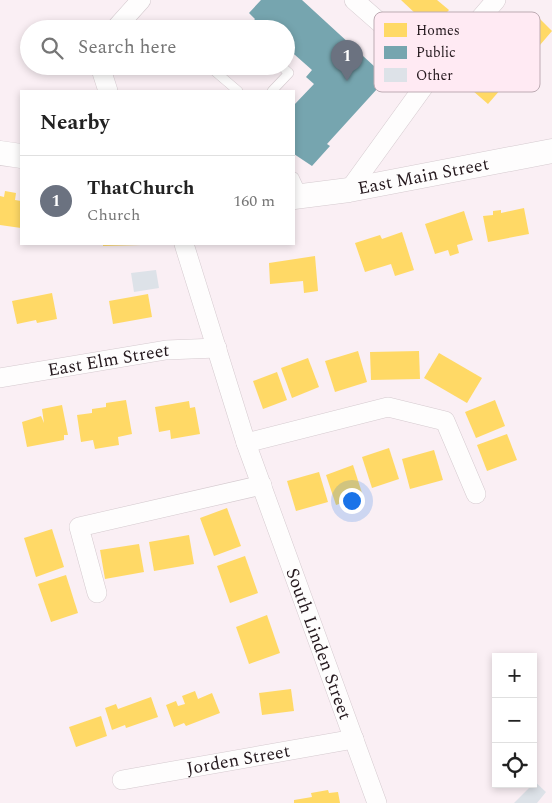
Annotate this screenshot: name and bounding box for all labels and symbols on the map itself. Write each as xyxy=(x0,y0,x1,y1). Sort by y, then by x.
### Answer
legend xyxy=(374,12,540,92)
text: Homes xyxy=(416,20,460,41)
pin: 1 xyxy=(331,40,363,81)
text: Public xyxy=(416,42,456,63)
text: Other xyxy=(416,65,453,86)
street label: East Main Street xyxy=(355,150,491,202)
street label: East Elm Street xyxy=(45,336,170,383)
your location xyxy=(339,488,365,514)
street label: South Linden Street xyxy=(279,564,359,723)
street label: Jorden Street xyxy=(184,737,292,782)

